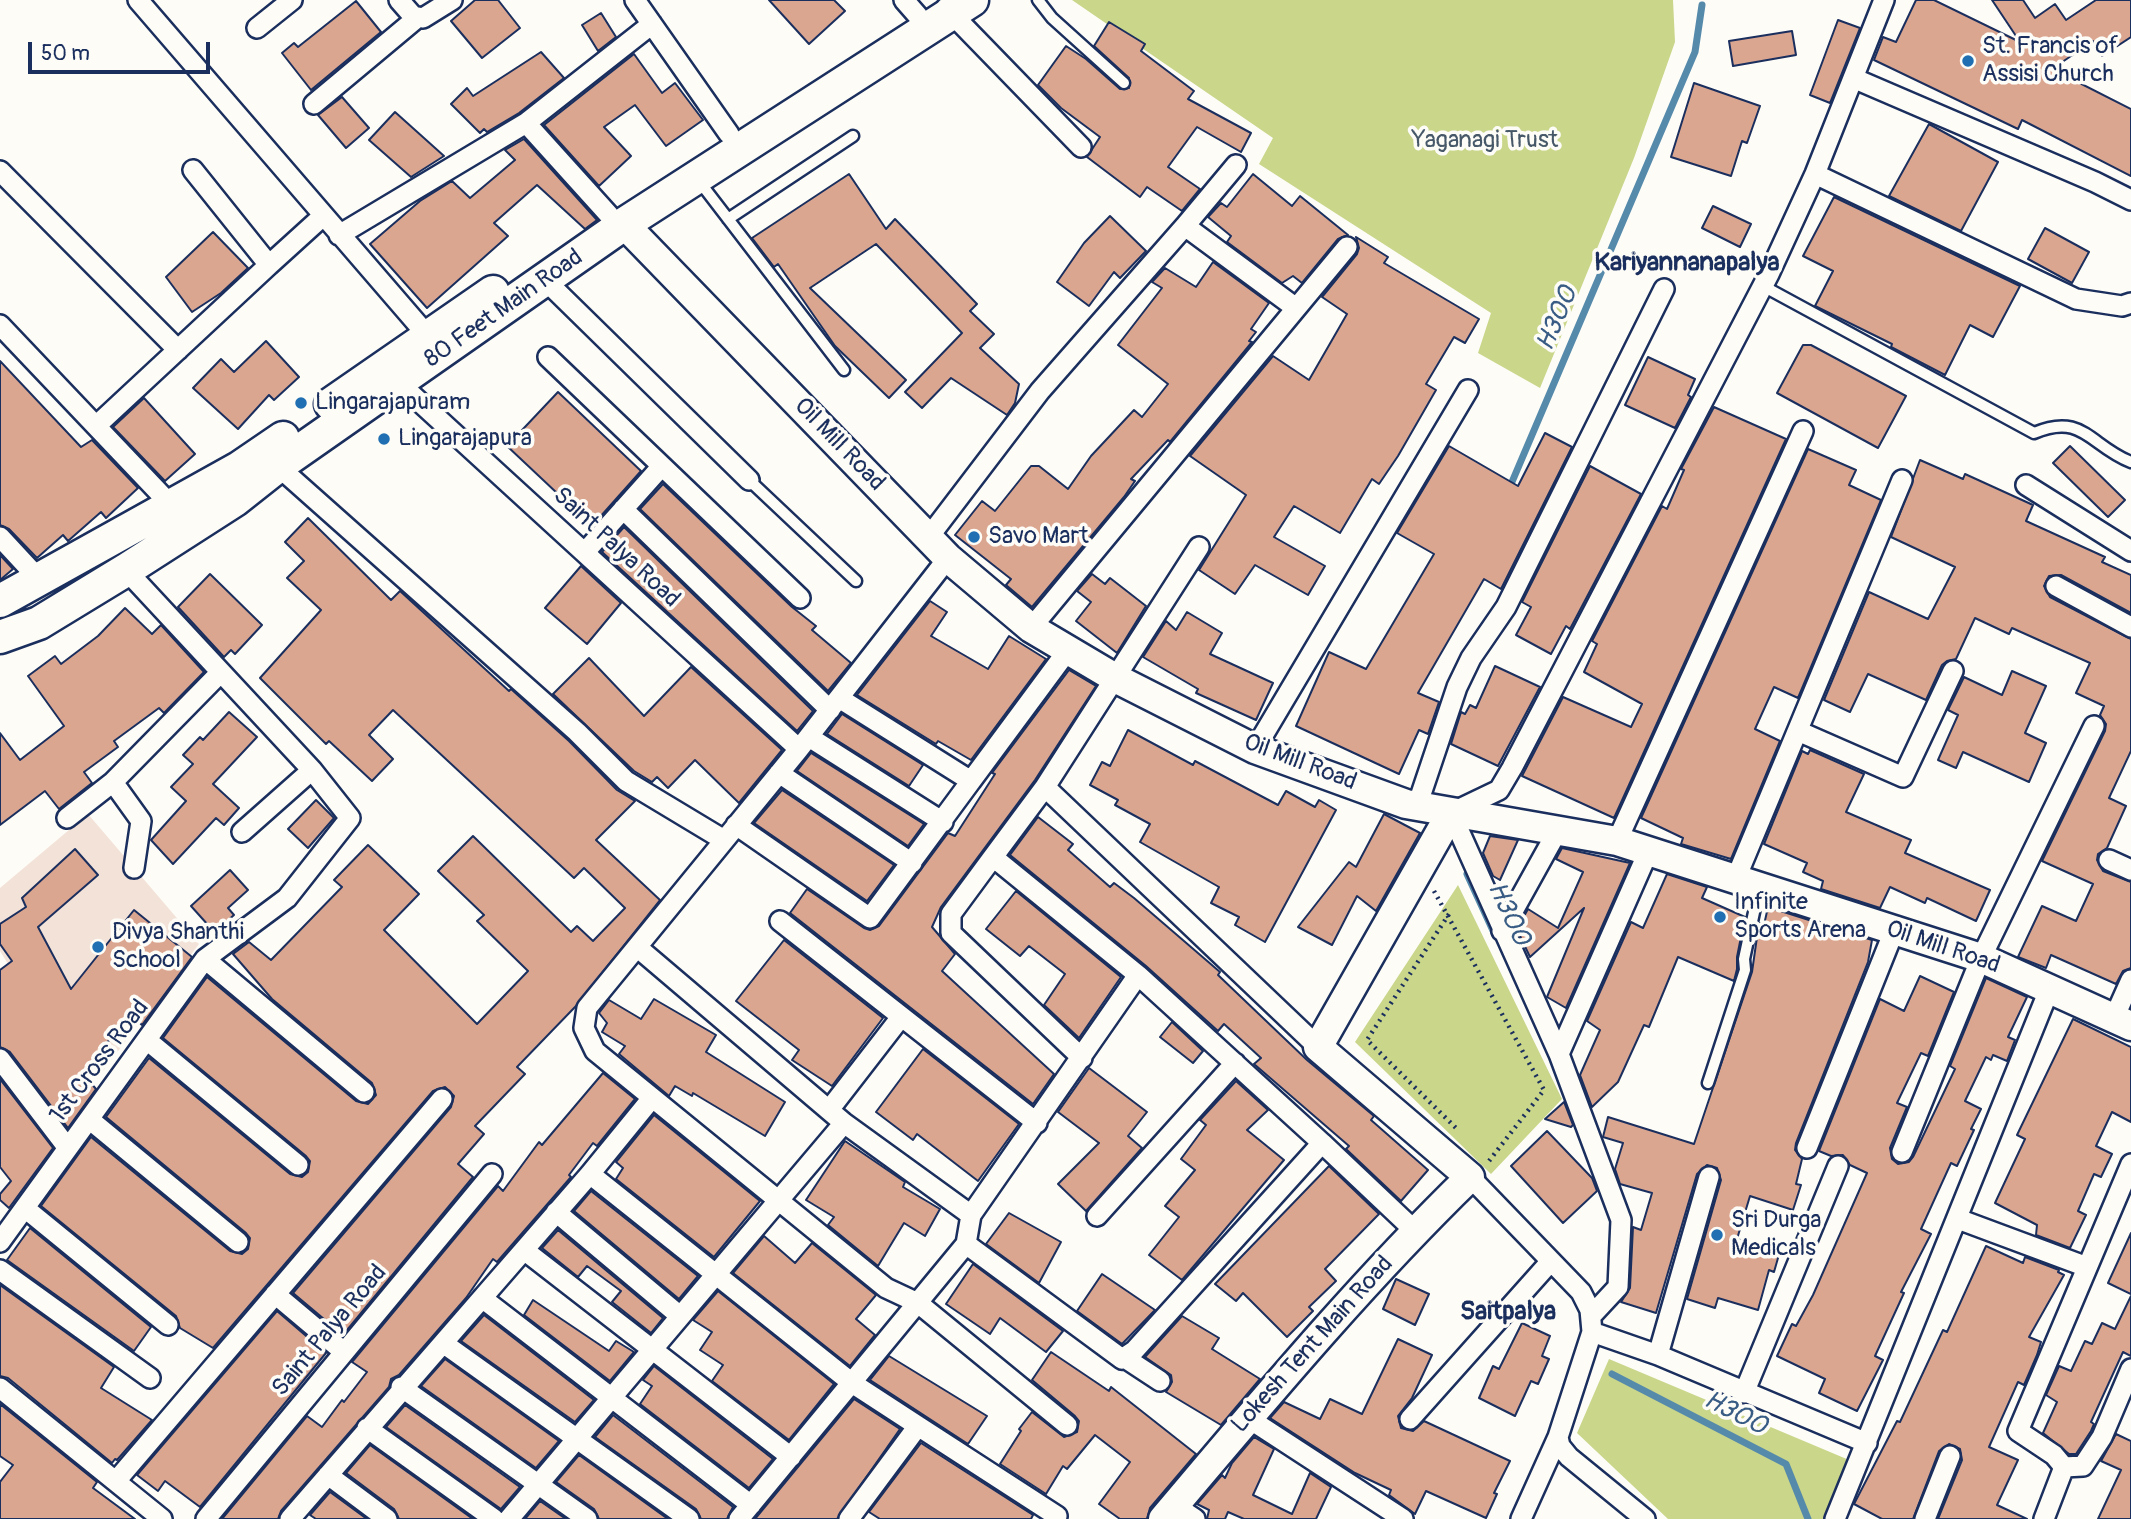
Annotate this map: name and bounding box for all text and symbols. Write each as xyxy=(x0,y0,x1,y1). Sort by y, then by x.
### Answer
scale bar xyxy=(32,28,214,72)
place label: St. Francis of Assisi Church xyxy=(1982,33,2118,89)
text: 50 m xyxy=(41,40,90,67)
marker: St. Francis of Assisi Church xyxy=(1960,53,1976,69)
park label: Yaganagi Trust xyxy=(1412,127,1558,155)
street label: 80 Feet Main Road xyxy=(419,244,589,374)
district label: Kariyannanapalya xyxy=(1594,247,1780,279)
water label: H300 xyxy=(1531,282,1585,356)
place label: Lingarajapuram xyxy=(315,389,470,417)
street label: Oil Mill Road xyxy=(788,392,890,498)
marker: Lingarajapuram xyxy=(293,395,309,411)
place label: Lingarajapura xyxy=(398,425,532,453)
marker: Lingarajapura xyxy=(376,431,392,447)
street label: Saint Palya Road xyxy=(547,482,685,614)
place label: Savo Mart xyxy=(988,523,1089,551)
marker: Savo Mart xyxy=(966,529,982,545)
street label: Oil Mill Road xyxy=(1240,728,1360,798)
water label: H300 xyxy=(1480,877,1536,951)
place label: Infinite Sports Arena xyxy=(1734,889,1866,945)
marker: Infinite Sports Arena xyxy=(1712,909,1728,925)
street label: Oil Mill Road xyxy=(1882,915,2004,981)
place label: Divya Shanthi School xyxy=(112,919,244,975)
marker: Divya Shanthi School xyxy=(90,939,106,955)
street label: 1st Cross Road xyxy=(44,995,156,1129)
place label: Sri Durga Medicals xyxy=(1731,1207,1822,1263)
marker: Sri Durga Medicals xyxy=(1709,1227,1725,1243)
street label: Lokesh Tent Main Road xyxy=(1226,1251,1400,1439)
street label: Saint Palya Road xyxy=(267,1259,393,1403)
district label: Saitpalya xyxy=(1460,1296,1556,1328)
water label: H300 xyxy=(1698,1385,1772,1443)

